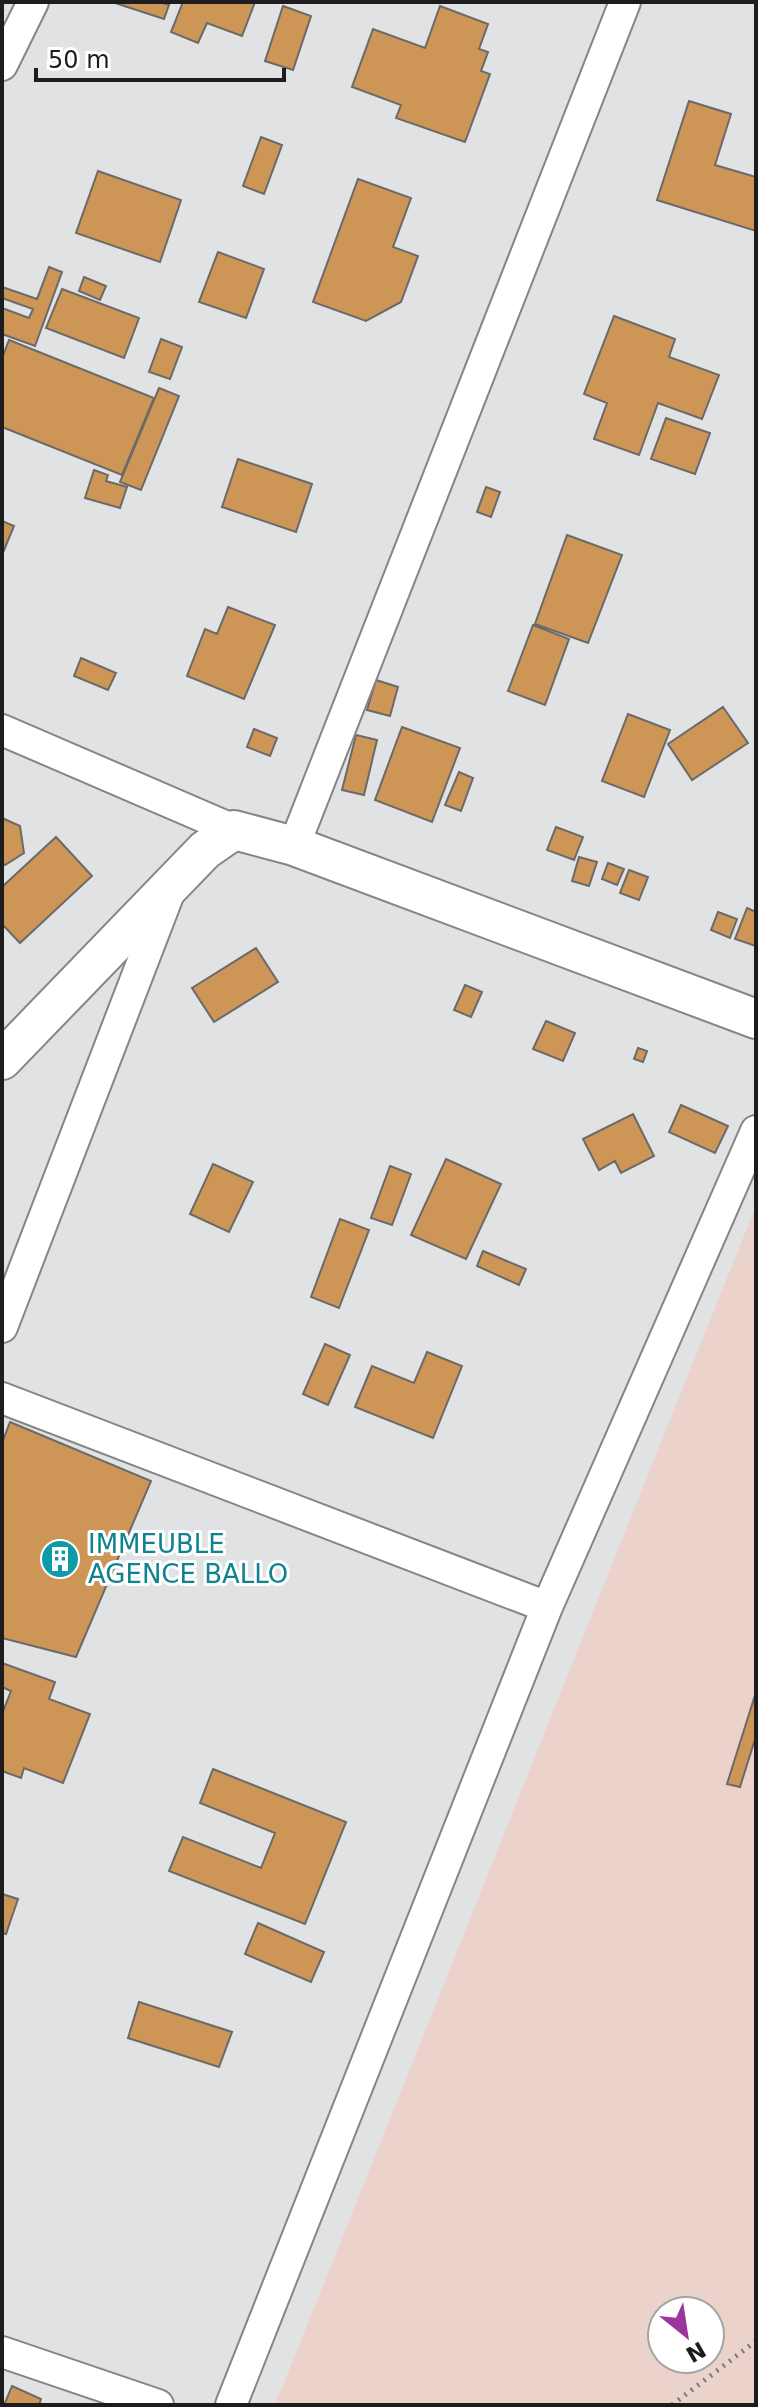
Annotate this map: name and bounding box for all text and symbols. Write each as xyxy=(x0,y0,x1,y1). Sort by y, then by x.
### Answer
scale bar xyxy=(36,32,284,82)
text: 50 m xyxy=(48,46,110,74)
place label: IMMEUBLE AGENCE BALLO xyxy=(88,1529,288,1589)
building icon: IMMEUBLE AGENCE BALLO xyxy=(39,1538,81,1580)
north arrow xyxy=(646,2295,726,2375)
text: N xyxy=(682,2336,710,2367)

